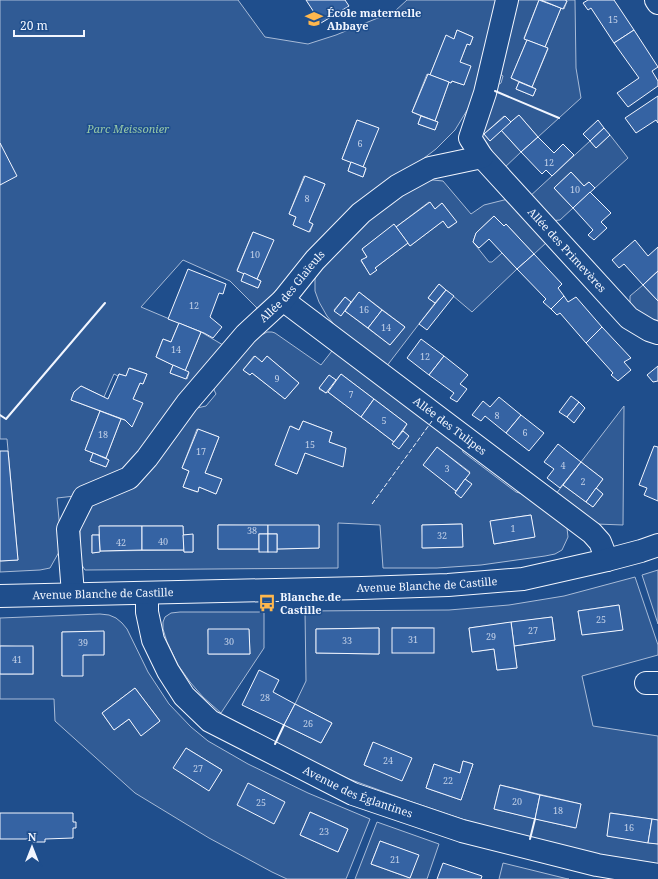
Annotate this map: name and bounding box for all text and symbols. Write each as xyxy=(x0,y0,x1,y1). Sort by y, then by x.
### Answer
place label: École maternelle Abbaye xyxy=(327,5,421,33)
school or university icon: École maternelle Abbaye xyxy=(304,9,324,29)
scale bar xyxy=(14,12,84,38)
house number: 15 xyxy=(608,13,618,26)
text: 20 m xyxy=(20,17,48,34)
park label: Parc Meissonier xyxy=(86,121,170,136)
house number: 6 xyxy=(357,137,363,150)
house number: 12 xyxy=(544,156,554,169)
house number: 10 xyxy=(570,183,580,196)
house number: 8 xyxy=(304,192,310,205)
street label: Allée des Primevères xyxy=(525,204,610,295)
street label: Allée des Glaïeuls xyxy=(256,246,328,325)
house number: 10 xyxy=(250,248,260,261)
house number: 12 xyxy=(189,299,199,312)
house number: 16 xyxy=(359,303,369,316)
house number: 14 xyxy=(381,321,391,334)
house number: 14 xyxy=(171,343,181,356)
house number: 12 xyxy=(420,350,430,363)
house number: 9 xyxy=(274,372,280,385)
house number: 7 xyxy=(348,388,354,401)
street label: Allée des Tulipes xyxy=(410,393,490,458)
house number: 8 xyxy=(494,409,500,422)
house number: 5 xyxy=(381,414,387,427)
house number: 6 xyxy=(522,426,528,439)
house number: 18 xyxy=(98,428,108,441)
house number: 15 xyxy=(305,438,315,451)
house number: 17 xyxy=(196,445,206,458)
house number: 4 xyxy=(560,459,566,472)
house number: 3 xyxy=(444,462,450,475)
house number: 2 xyxy=(580,475,586,488)
house number: 1 xyxy=(510,522,516,535)
house number: 38 xyxy=(247,524,257,537)
house number: 32 xyxy=(437,529,447,542)
house number: 40 xyxy=(158,535,168,548)
house number: 42 xyxy=(116,536,126,549)
street label: Avenue Blanche de Castille xyxy=(356,573,498,595)
street label: Avenue Blanche de Castille xyxy=(32,584,174,602)
place label: Blanche de Castille xyxy=(280,589,341,617)
bus stop icon: Blanche de Castille xyxy=(257,593,277,613)
house number: 25 xyxy=(596,613,606,626)
house number: 27 xyxy=(528,624,538,637)
house number: 29 xyxy=(486,630,496,643)
house number: 31 xyxy=(408,633,418,646)
house number: 33 xyxy=(342,634,352,647)
house number: 30 xyxy=(224,635,234,648)
house number: 39 xyxy=(78,636,88,649)
house number: 41 xyxy=(12,653,22,666)
house number: 28 xyxy=(260,691,270,704)
house number: 26 xyxy=(303,717,313,730)
house number: 24 xyxy=(383,754,393,767)
house number: 27 xyxy=(193,762,203,775)
street label: Avenue des Églantines xyxy=(301,762,415,821)
house number: 22 xyxy=(443,774,453,787)
house number: 20 xyxy=(512,795,522,808)
house number: 25 xyxy=(256,796,266,809)
house number: 18 xyxy=(553,804,563,817)
house number: 16 xyxy=(624,821,634,834)
house number: 23 xyxy=(319,825,329,838)
north arrow xyxy=(12,827,52,867)
text: N xyxy=(28,829,37,844)
house number: 21 xyxy=(390,853,400,866)

